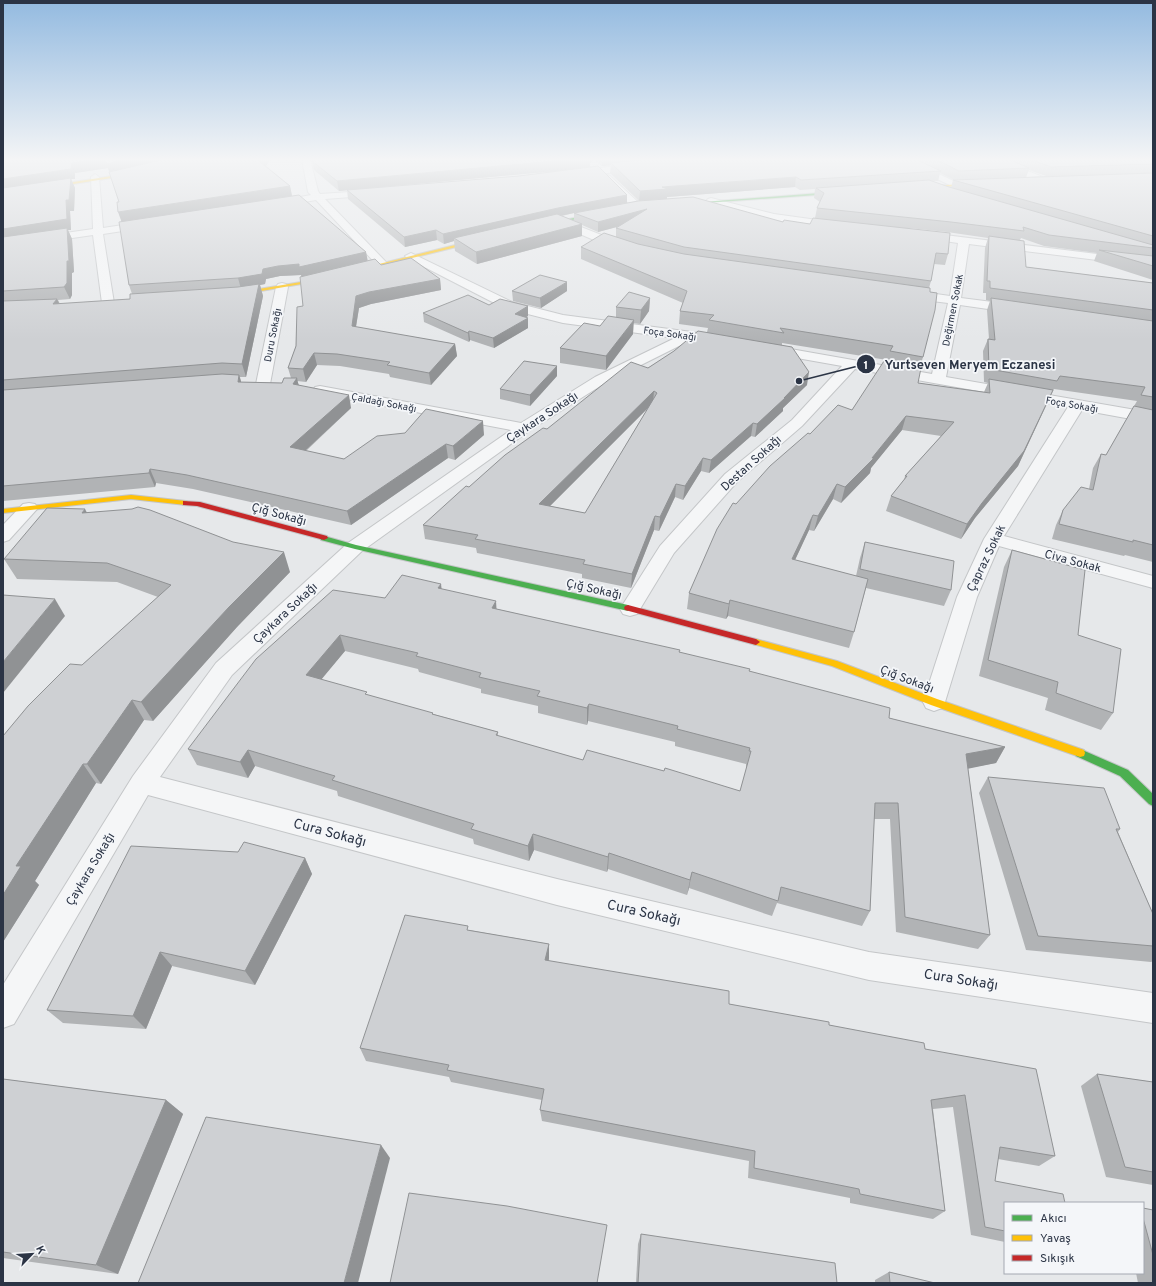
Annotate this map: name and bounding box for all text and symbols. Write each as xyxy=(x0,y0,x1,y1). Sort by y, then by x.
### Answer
street label: Değirmen Sokak xyxy=(940,273,967,348)
street label: Duru Sokağı xyxy=(262,307,285,363)
street label: Foça Sokağı xyxy=(643,324,697,345)
callout: Yurtseven Meryem Eczanesi xyxy=(856,352,1063,377)
text: 1 xyxy=(864,358,868,374)
text: Yurtseven Meryem Eczanesi xyxy=(885,358,1055,374)
street label: Çaykara Sokağı xyxy=(504,389,582,447)
street label: Çaldağı Sokağı xyxy=(350,391,417,416)
street label: Foça Sokağı xyxy=(1044,394,1099,416)
street label: Destan Sokağı xyxy=(718,432,785,495)
street label: Çığ Sokağı xyxy=(249,500,308,530)
street label: Çapraz Sokak xyxy=(964,522,1010,595)
street label: Civa Sokak xyxy=(1043,547,1103,577)
street label: Çığ Sokağı xyxy=(564,576,623,604)
street label: Çaykara Sokağı xyxy=(250,580,321,648)
street label: Çığ Sokağı xyxy=(877,662,936,698)
street label: Cura Sokağı xyxy=(291,816,368,851)
street label: Çaykara Sokağı xyxy=(63,830,119,909)
street label: Cura Sokağı xyxy=(605,897,682,930)
street label: Cura Sokağı xyxy=(922,966,999,995)
legend xyxy=(1004,1202,1144,1274)
text: Akıcı xyxy=(1040,1211,1067,1227)
text: Yavaş xyxy=(1040,1231,1071,1247)
north arrow xyxy=(12,1234,52,1274)
text: K xyxy=(32,1244,48,1257)
text: Sıkışık xyxy=(1040,1251,1075,1267)

